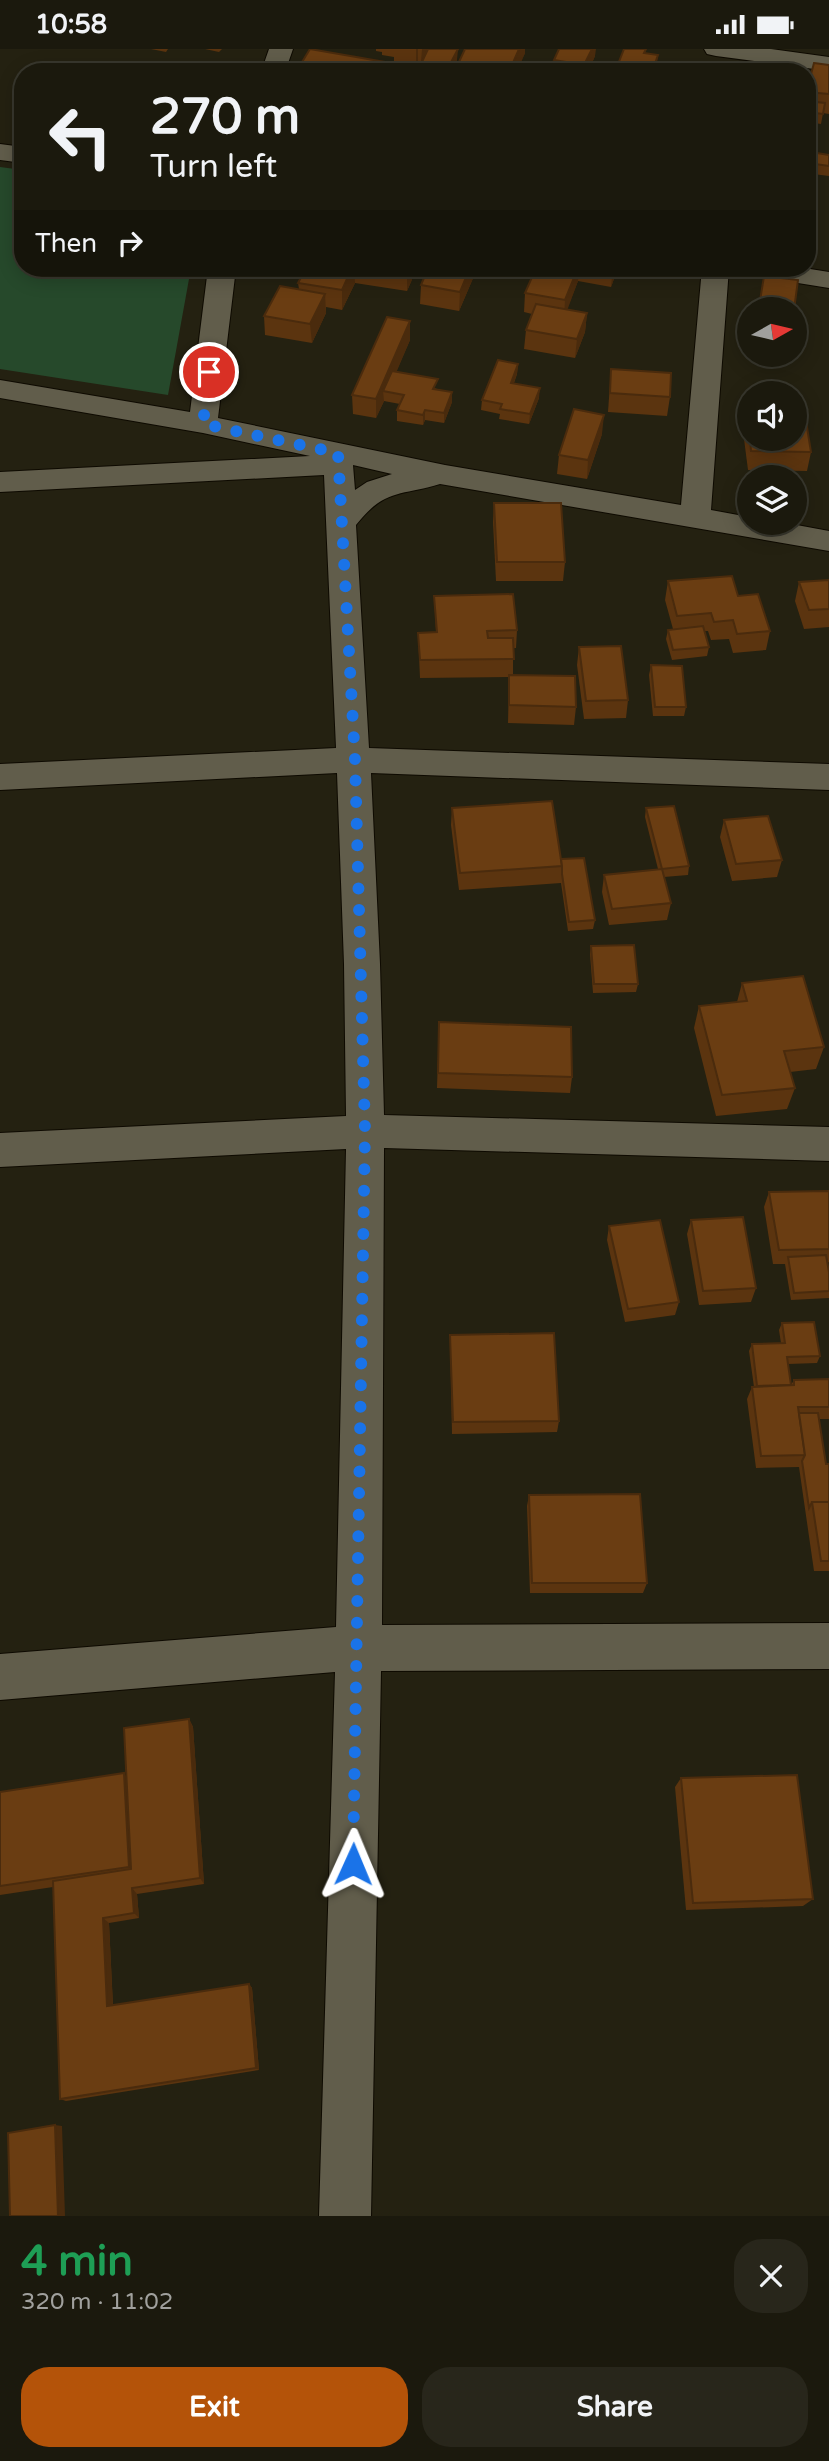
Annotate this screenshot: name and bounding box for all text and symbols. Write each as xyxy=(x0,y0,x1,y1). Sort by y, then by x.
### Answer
text: 10:58 xyxy=(35,9,107,40)
text: 270 m xyxy=(150,88,300,147)
icon: left xyxy=(35,91,126,182)
text: Turn left xyxy=(150,148,277,186)
icon: right xyxy=(111,224,149,262)
text: Then xyxy=(35,228,97,259)
north arrow xyxy=(737,297,807,367)
map controls xyxy=(737,297,807,535)
pin xyxy=(179,342,239,402)
icon: arrive xyxy=(190,353,228,391)
button: sound xyxy=(737,381,807,451)
button: layers xyxy=(737,465,807,535)
position arrow xyxy=(316,1827,390,1901)
text: 4 min xyxy=(21,2236,133,2287)
button: close xyxy=(734,2239,808,2313)
text: 320 m · 11:02 xyxy=(21,2288,173,2316)
button: Exit xyxy=(21,2367,408,2447)
button: Share xyxy=(422,2367,808,2447)

